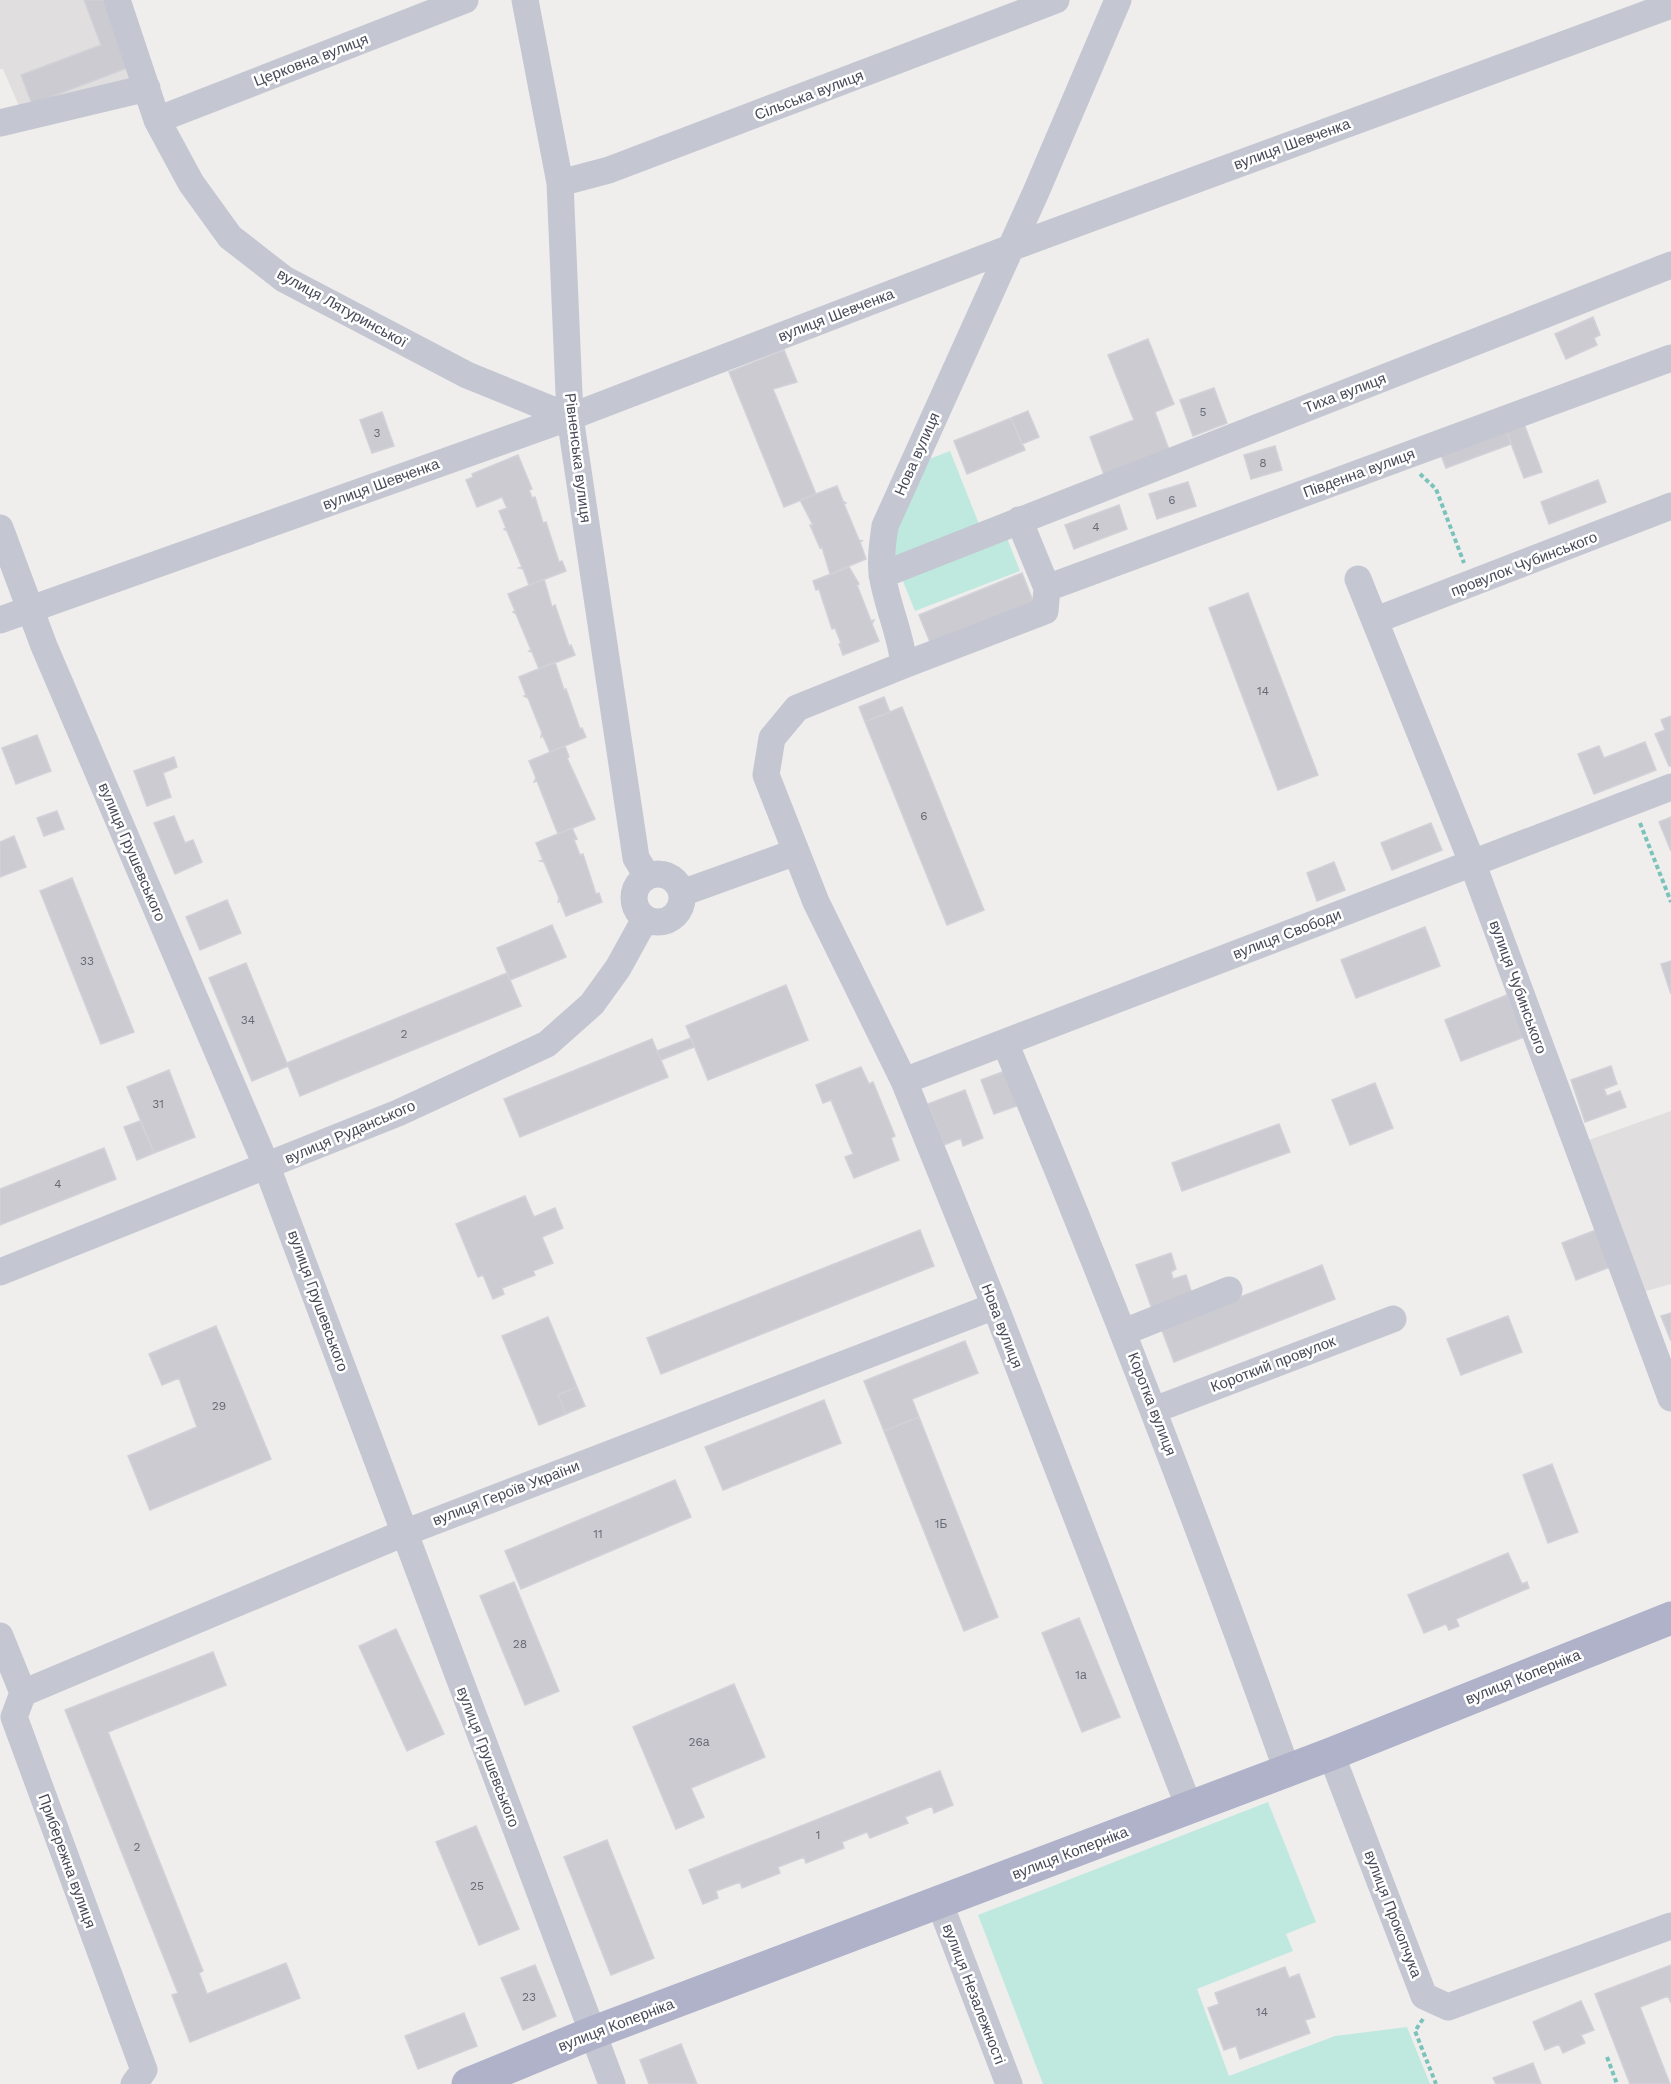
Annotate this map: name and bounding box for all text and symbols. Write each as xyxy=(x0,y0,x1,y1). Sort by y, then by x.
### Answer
street label: Церковна вулиця xyxy=(251,30,371,90)
street label: Сільська вулиця xyxy=(752,66,866,124)
street label: вулиця Шевченка xyxy=(1231,114,1353,173)
street label: вулиця Лятуринської xyxy=(274,265,411,352)
street label: вулиця Шевченка xyxy=(775,284,897,345)
street label: Тиха вулиця xyxy=(1301,369,1389,417)
street label: Рівненська вулиця xyxy=(561,392,595,524)
house number: 5 xyxy=(1200,405,1207,419)
street label: Нова вулиця xyxy=(891,410,943,498)
house number: 3 xyxy=(374,426,381,440)
street label: Південна вулиця xyxy=(1301,444,1417,502)
street label: вулиця Шевченка xyxy=(320,454,442,513)
house number: 8 xyxy=(1259,456,1267,470)
house number: 6 xyxy=(1168,493,1176,507)
house number: 4 xyxy=(1092,520,1100,534)
street label: провулок Чубинського xyxy=(1448,528,1600,600)
house number: 14 xyxy=(1257,684,1269,698)
street label: вулиця Грушевського xyxy=(95,780,169,924)
house number: 6 xyxy=(920,809,928,823)
street label: вулиця Свободи xyxy=(1230,905,1344,963)
street label: вулиця Чубинського xyxy=(1486,918,1550,1056)
house number: 33 xyxy=(80,954,94,968)
house number: 34 xyxy=(241,1013,255,1027)
house number: 2 xyxy=(401,1027,408,1041)
street label: вулиця Руданського xyxy=(282,1096,418,1168)
house number: 31 xyxy=(152,1097,164,1111)
house number: 4 xyxy=(54,1177,62,1191)
street label: вулиця Грушевського xyxy=(284,1228,352,1374)
street label: Нова вулиця xyxy=(978,1281,1026,1371)
street label: Короткий провулок xyxy=(1208,1332,1338,1396)
street label: Коротка вулиця xyxy=(1124,1350,1180,1458)
house number: 29 xyxy=(212,1399,226,1413)
street label: вулиця Героїв України xyxy=(430,1457,582,1529)
house number: 1Б xyxy=(935,1517,947,1531)
house number: 11 xyxy=(593,1527,603,1541)
house number: 28 xyxy=(513,1637,527,1651)
street label: вулиця Коперніка xyxy=(1463,1645,1584,1708)
house number: 1а xyxy=(1075,1668,1087,1682)
street label: вулиця Грушевського xyxy=(453,1684,523,1830)
house number: 26а xyxy=(689,1735,710,1749)
street label: Прибережна вулиця xyxy=(34,1792,100,1930)
street label: вулиця Коперніка xyxy=(1010,1822,1131,1883)
house number: 1 xyxy=(816,1828,820,1842)
house number: 2 xyxy=(134,1840,141,1854)
street label: вулиця Прокопчука xyxy=(1360,1848,1426,1981)
house number: 25 xyxy=(470,1879,484,1893)
street label: вулиця Незалежності xyxy=(939,1921,1009,2067)
house number: 23 xyxy=(522,1990,536,2004)
street label: вулиця Коперніка xyxy=(556,1994,677,2055)
house number: 14 xyxy=(1256,2005,1268,2019)

